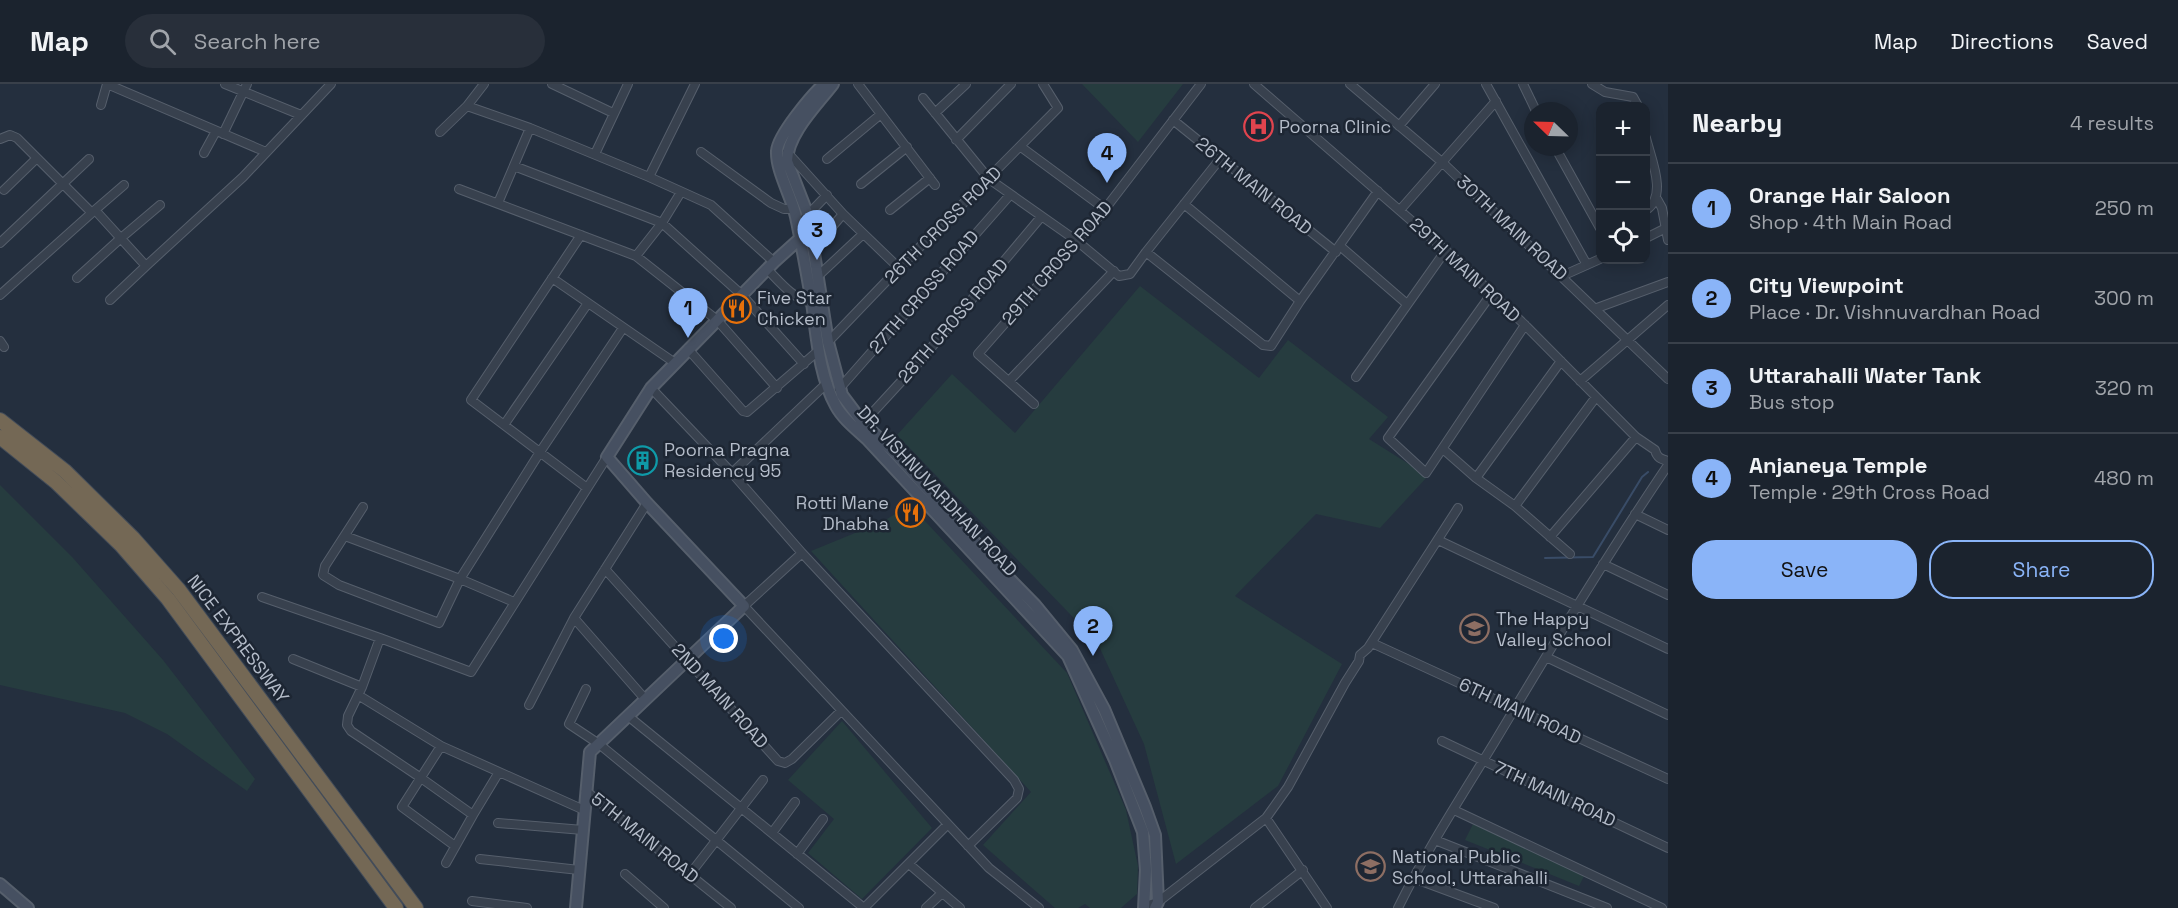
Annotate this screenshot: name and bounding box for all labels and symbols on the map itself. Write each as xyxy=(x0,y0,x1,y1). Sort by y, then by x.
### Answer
north arrow xyxy=(1524,102,1578,156)
hospital icon: Poorna Clinic xyxy=(1242,111,1274,143)
place label: Poorna Clinic xyxy=(1279,115,1391,138)
street label: 26TH MAIN ROAD xyxy=(1191,132,1317,240)
pin: 4 xyxy=(1088,134,1126,183)
street label: 26TH CROSS ROAD xyxy=(879,161,1006,288)
street label: 30TH MAIN ROAD xyxy=(1452,170,1573,285)
street label: 29TH CROSS ROAD xyxy=(996,196,1117,329)
pin: 3 xyxy=(798,210,836,260)
street label: 29TH MAIN ROAD xyxy=(1405,212,1526,327)
street label: 27TH CROSS ROAD xyxy=(864,225,983,358)
street label: 28TH CROSS ROAD xyxy=(892,254,1013,388)
place label: Five Star Chicken xyxy=(757,286,832,330)
pin: 1 xyxy=(668,288,708,338)
restaurant icon: Five Star Chicken xyxy=(720,292,752,324)
street label: DR. VISHNUVARDHAN ROAD xyxy=(852,401,1023,581)
place label: Poorna Pragna Residency 95 xyxy=(664,438,790,482)
building icon: Poorna Pragna Residency 95 xyxy=(627,444,659,476)
place label: Rotti Mane Dhabha xyxy=(796,491,889,535)
restaurant icon: Rotti Mane Dhabha xyxy=(894,497,926,529)
street label: NICE EXPRESSWAY xyxy=(183,570,294,707)
pin: 2 xyxy=(1074,606,1112,656)
place label: The Happy Valley School xyxy=(1496,607,1611,651)
school or university icon: The Happy Valley School xyxy=(1459,613,1491,645)
your location xyxy=(709,624,738,653)
street label: 2ND MAIN ROAD xyxy=(667,638,774,753)
street label: 6TH MAIN ROAD xyxy=(1455,672,1585,749)
street label: 7TH MAIN ROAD xyxy=(1491,755,1620,832)
street label: 5TH MAIN ROAD xyxy=(587,787,704,888)
place label: National Public School, Uttarahalli xyxy=(1392,845,1548,889)
school or university icon: National Public School, Uttarahalli xyxy=(1355,851,1387,883)

